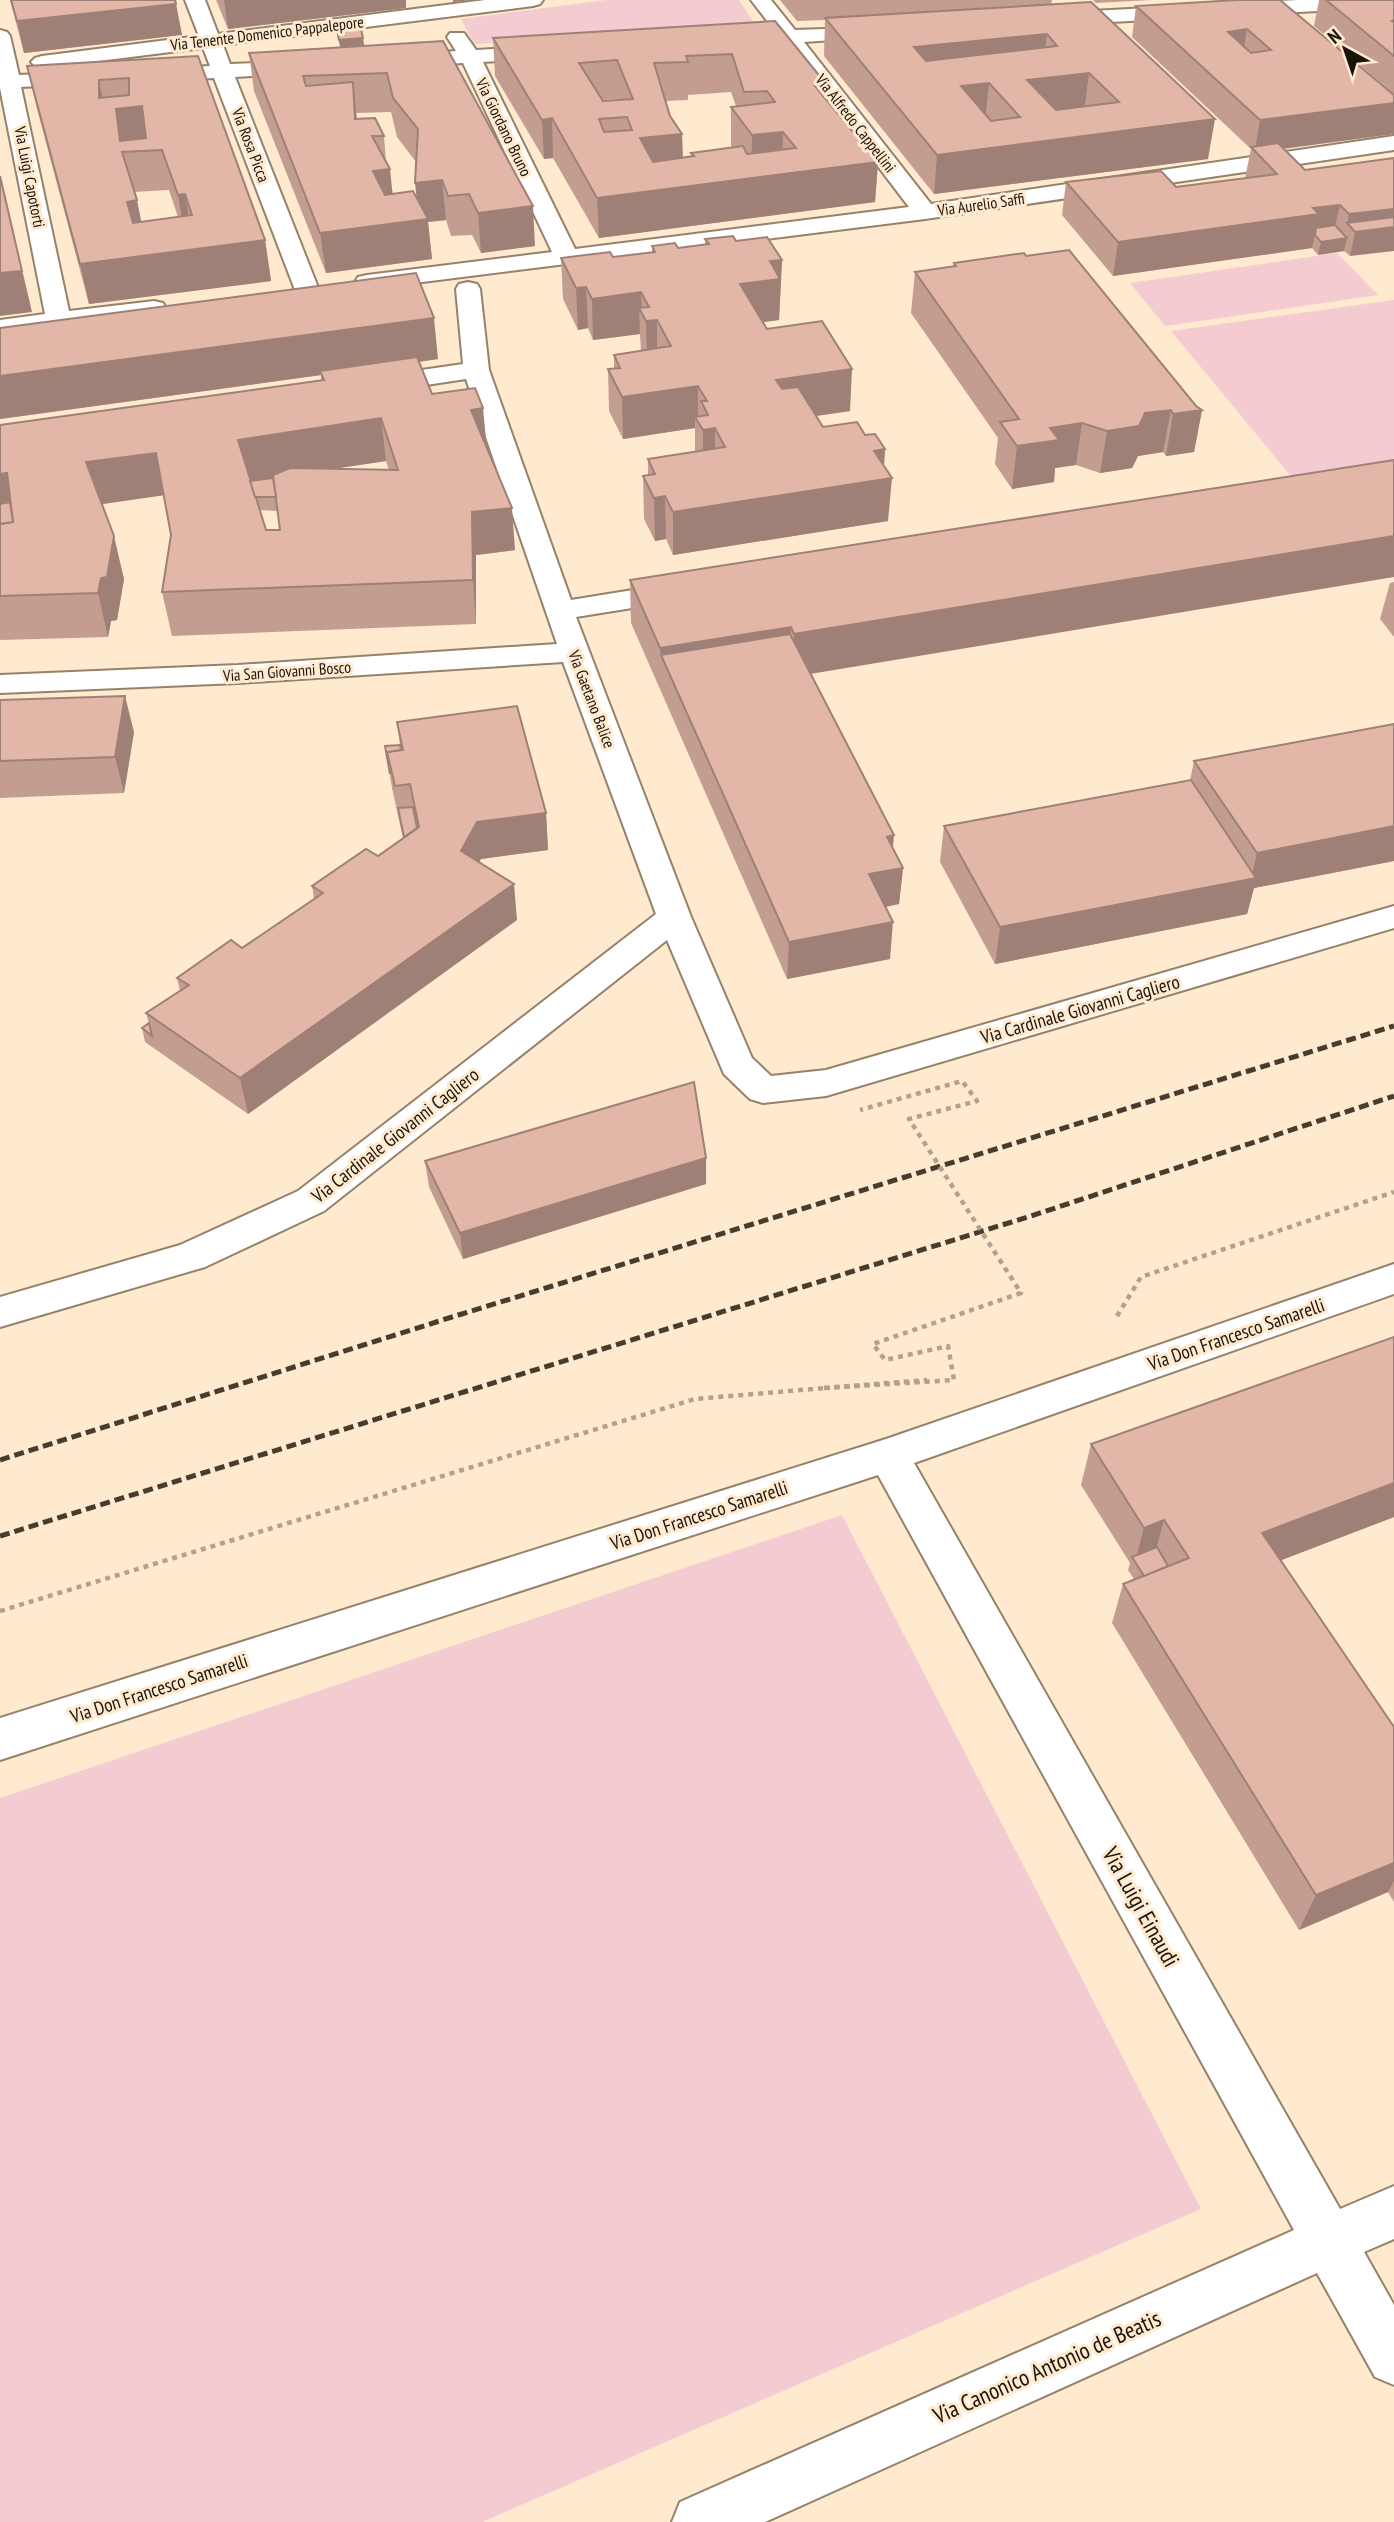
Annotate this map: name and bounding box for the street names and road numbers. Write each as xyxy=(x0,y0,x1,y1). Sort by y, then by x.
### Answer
street label: Via Tenente Domenico Pappalepore xyxy=(168,11,365,55)
street label: Via Alfredo Cappellini xyxy=(811,69,901,176)
street label: Via Giordano Bruno xyxy=(471,74,536,179)
street label: Via Rosa Picca xyxy=(227,104,274,185)
street label: Via Luigi Capotorti xyxy=(10,124,50,229)
street label: Via Aurelio Saffi xyxy=(935,188,1026,220)
street label: Via Gaetano Balice xyxy=(564,646,620,751)
street label: Via San Giovanni Bosco xyxy=(221,657,352,686)
street label: Via Cardinale Giovanni Cagliero xyxy=(977,969,1182,1049)
street label: Via Cardinale Giovanni Cagliero xyxy=(306,1062,483,1208)
street label: Via Don Francesco Samarelli xyxy=(1144,1293,1327,1376)
street label: Via Don Francesco Samarelli xyxy=(606,1475,791,1555)
street label: Via Don Francesco Samarelli xyxy=(66,1648,251,1728)
street label: Via Luigi Einaudi xyxy=(1096,1841,1186,1972)
street label: Via Canonico Antonio de Beatis xyxy=(928,2303,1165,2430)

